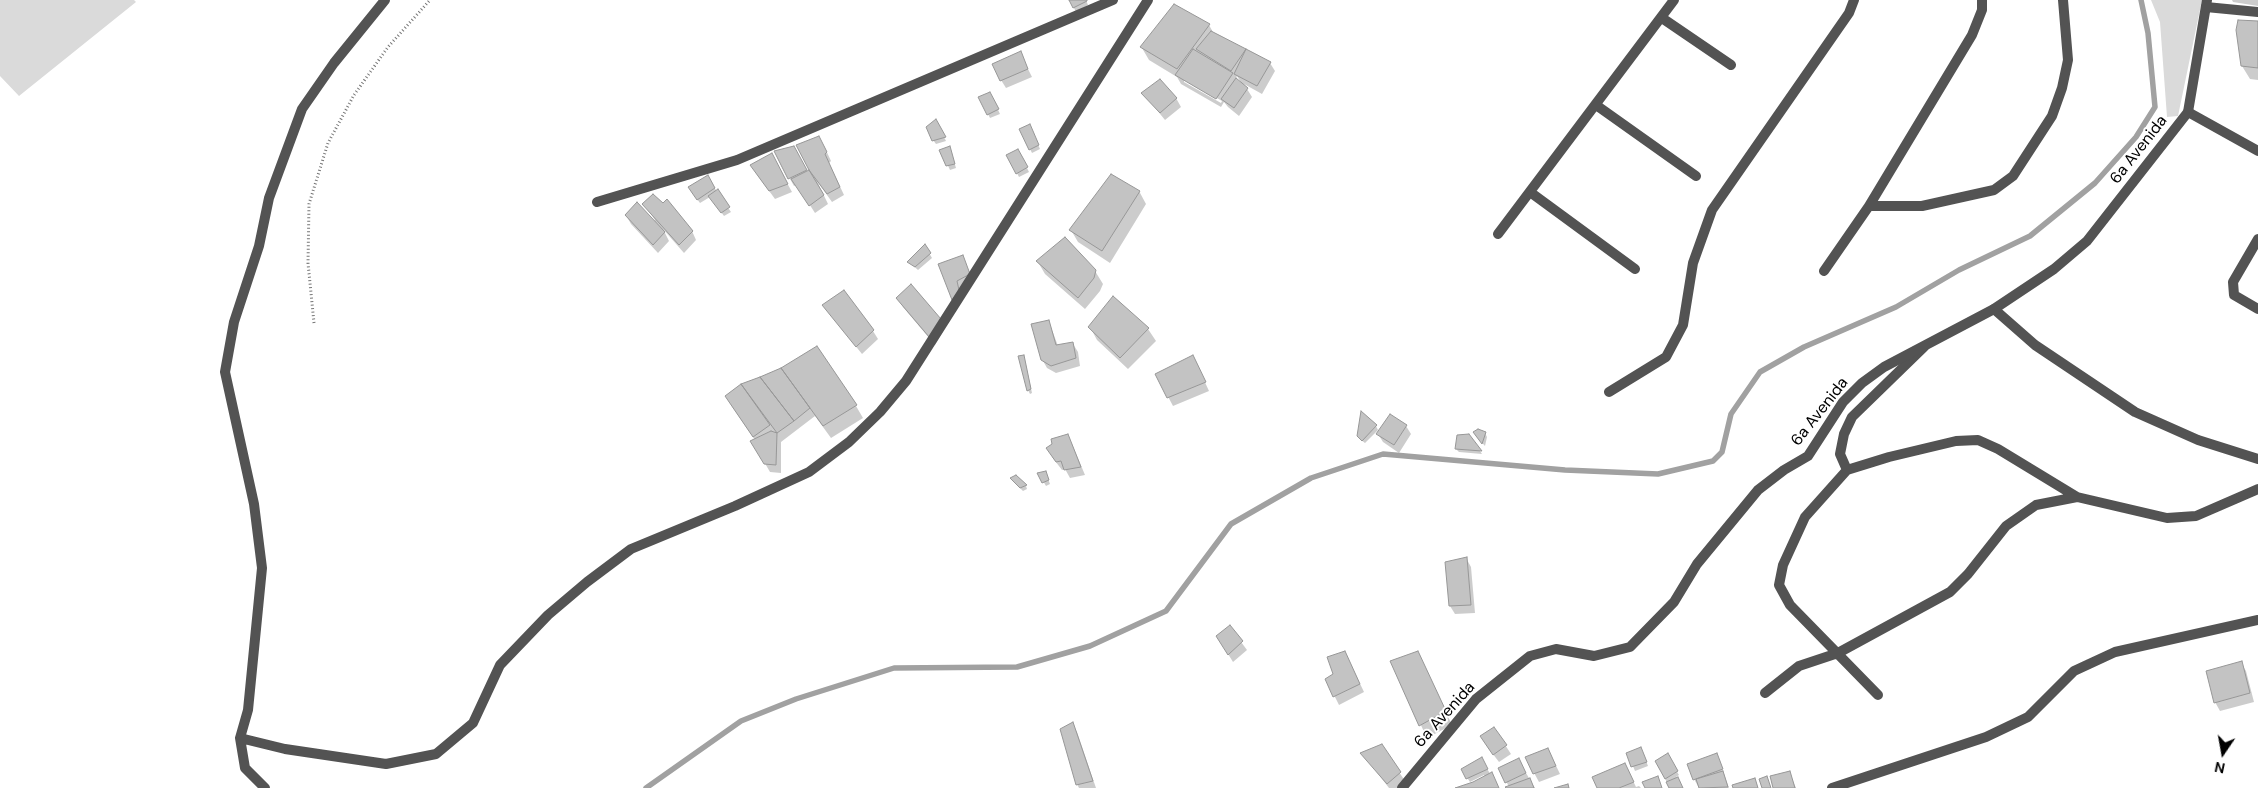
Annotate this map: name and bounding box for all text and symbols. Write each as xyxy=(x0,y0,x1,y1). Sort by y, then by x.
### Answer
street label: 6a Avenida xyxy=(2106,112,2172,188)
street label: 6a Avenida xyxy=(1787,374,1853,450)
street label: 6a Avenida xyxy=(1411,678,1479,752)
north arrow xyxy=(2198,728,2248,778)
text: N xyxy=(2213,758,2227,778)

